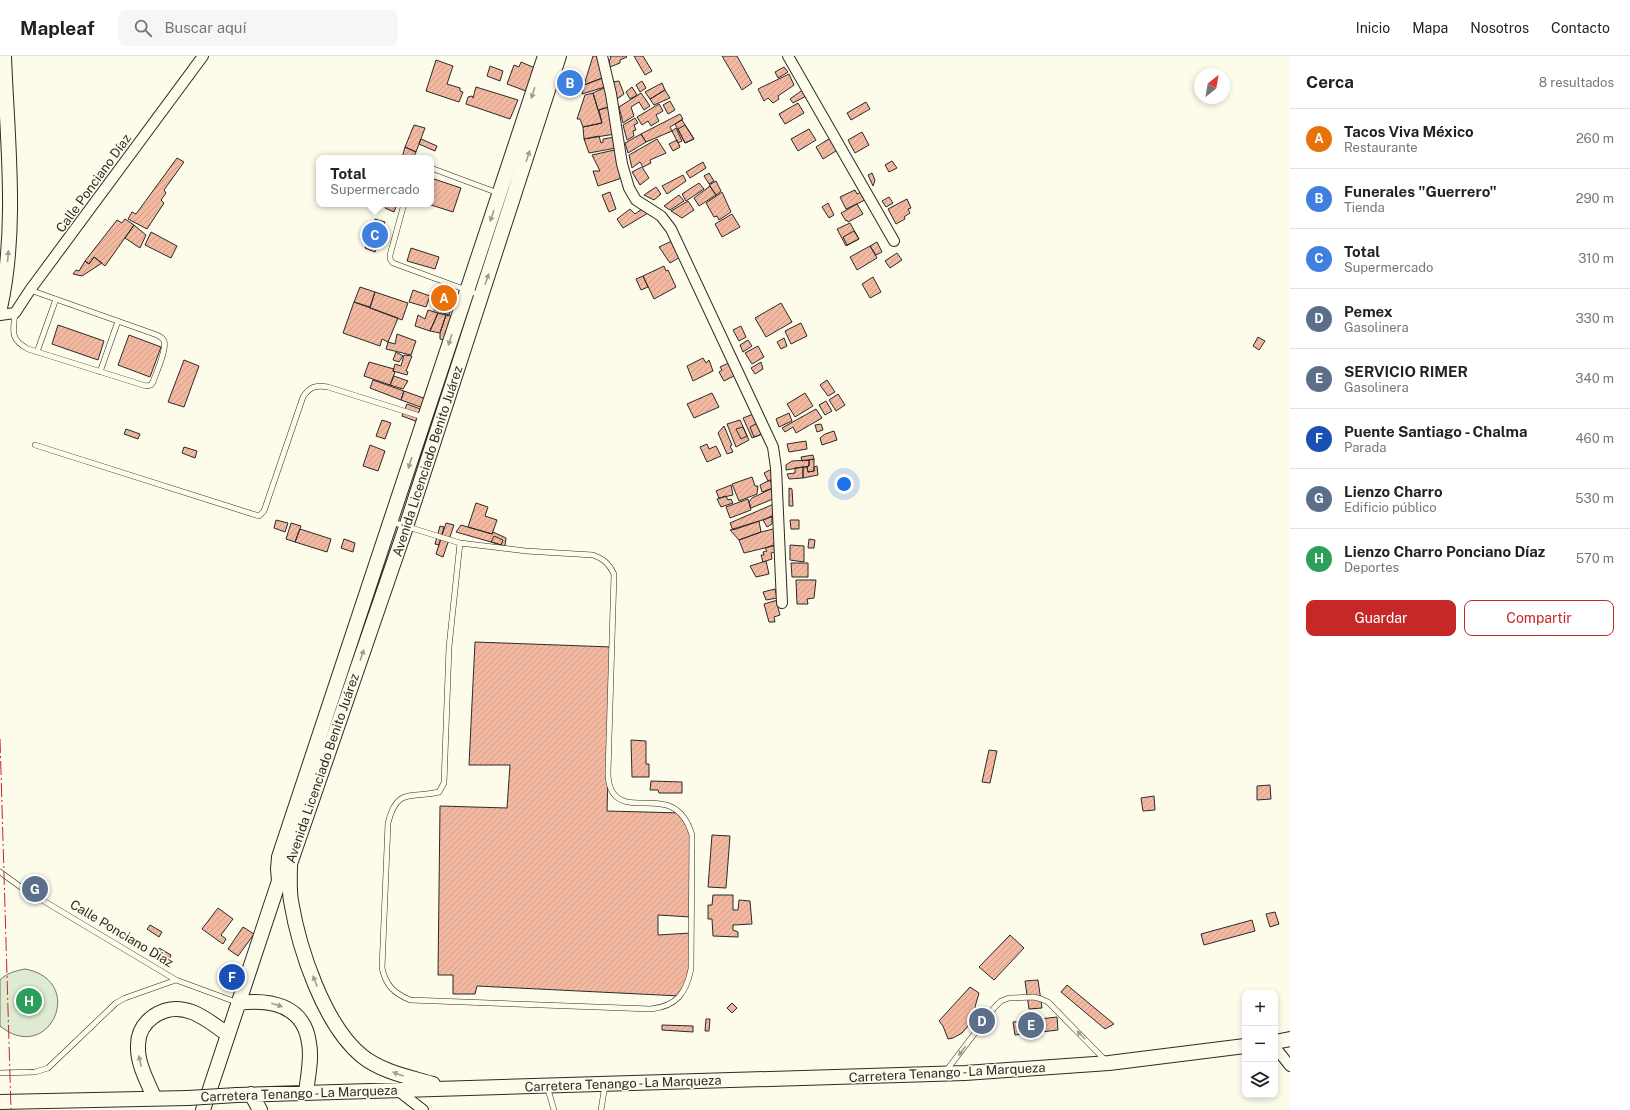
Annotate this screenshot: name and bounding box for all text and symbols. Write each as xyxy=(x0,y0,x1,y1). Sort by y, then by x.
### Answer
search box xyxy=(118,10,398,46)
text: Mapleaf xyxy=(20,17,94,39)
icon: search xyxy=(132,17,154,39)
text: Buscar aquí xyxy=(164,19,246,36)
text: Inicio xyxy=(1356,20,1390,36)
text: Mapa xyxy=(1412,20,1448,36)
text: Nosotros xyxy=(1470,20,1529,36)
text: Contacto xyxy=(1551,20,1610,36)
pin: B xyxy=(557,68,583,98)
north arrow xyxy=(1194,68,1230,104)
text: Cerca xyxy=(1306,72,1354,92)
text: 8 resultados xyxy=(1539,75,1614,90)
one-way arrow xyxy=(530,87,536,99)
text: Tacos Viva México xyxy=(1344,123,1474,140)
street label: Calle Ponciano Díaz xyxy=(53,131,134,235)
text: A xyxy=(1314,131,1324,146)
text: 260 m xyxy=(1576,131,1614,146)
text: Restaurante xyxy=(1344,140,1418,155)
one-way arrow xyxy=(525,149,531,161)
popup xyxy=(316,155,434,207)
text: Total xyxy=(330,165,366,182)
text: Supermercado xyxy=(330,182,420,197)
text: Funerales "Guerrero" xyxy=(1344,183,1497,200)
text: B xyxy=(1315,191,1323,206)
text: 290 m xyxy=(1576,191,1614,206)
text: Tienda xyxy=(1344,200,1385,215)
one-way arrow xyxy=(489,211,495,223)
pin: C xyxy=(362,220,388,250)
text: Total xyxy=(1344,243,1380,260)
one-way arrow xyxy=(5,249,11,262)
text: C xyxy=(1314,251,1324,266)
text: 310 m xyxy=(1578,251,1614,266)
text: Supermercado xyxy=(1344,260,1433,275)
one-way arrow xyxy=(484,273,490,285)
pin: A xyxy=(431,283,457,313)
text: Pemex xyxy=(1344,303,1392,320)
text: D xyxy=(1314,311,1324,326)
text: 330 m xyxy=(1575,311,1614,326)
text: Gasolinera xyxy=(1344,320,1409,335)
one-way arrow xyxy=(447,334,453,346)
text: SERVICIO RIMER xyxy=(1344,363,1468,380)
street label: Avenida Licenciado Benito Juárez xyxy=(389,364,465,558)
text: E xyxy=(1315,371,1323,386)
text: 340 m xyxy=(1575,371,1614,386)
text: Gasolinera xyxy=(1344,380,1409,395)
text: Puente Santiago - Chalma xyxy=(1344,423,1527,440)
text: F xyxy=(1315,431,1323,446)
text: 460 m xyxy=(1575,431,1614,446)
text: Parada xyxy=(1344,440,1386,455)
one-way arrow xyxy=(407,457,413,469)
your location xyxy=(834,474,854,494)
text: Lienzo Charro xyxy=(1344,483,1443,500)
text: G xyxy=(1314,491,1324,506)
text: 530 m xyxy=(1575,491,1614,506)
text: Edificio público xyxy=(1344,500,1437,515)
text: Lienzo Charro Ponciano Díaz xyxy=(1344,543,1545,560)
text: H xyxy=(1314,551,1324,566)
text: 570 m xyxy=(1576,551,1614,566)
text: Deportes xyxy=(1344,560,1399,575)
button: Guardar xyxy=(1306,600,1456,636)
button: Compartir xyxy=(1464,600,1614,636)
one-way arrow xyxy=(359,648,365,660)
street label: Avenida Licenciado Benito Juárez xyxy=(283,671,362,865)
pin: G xyxy=(22,874,48,904)
street label: Calle Ponciano Díaz xyxy=(67,897,176,970)
pin: F xyxy=(219,962,245,992)
one-way arrow xyxy=(311,974,317,986)
pin: H xyxy=(16,986,42,1016)
map controls xyxy=(1242,990,1278,1098)
button: + xyxy=(1242,990,1278,1026)
one-way arrow xyxy=(271,1002,283,1008)
pin: D xyxy=(969,1006,995,1036)
pin: E xyxy=(1018,1010,1044,1040)
button: − xyxy=(1242,1026,1278,1062)
one-way arrow xyxy=(1076,1030,1086,1040)
one-way arrow xyxy=(958,1045,966,1056)
one-way arrow xyxy=(137,1055,143,1067)
street label: Carretera Tenango - La Marqueza xyxy=(848,1060,1046,1085)
button: layers xyxy=(1242,1062,1278,1098)
one-way arrow xyxy=(391,1070,403,1076)
street label: Carretera Tenango - La Marqueza xyxy=(524,1073,722,1094)
street label: Carretera Tenango - La Marqueza xyxy=(200,1083,398,1104)

